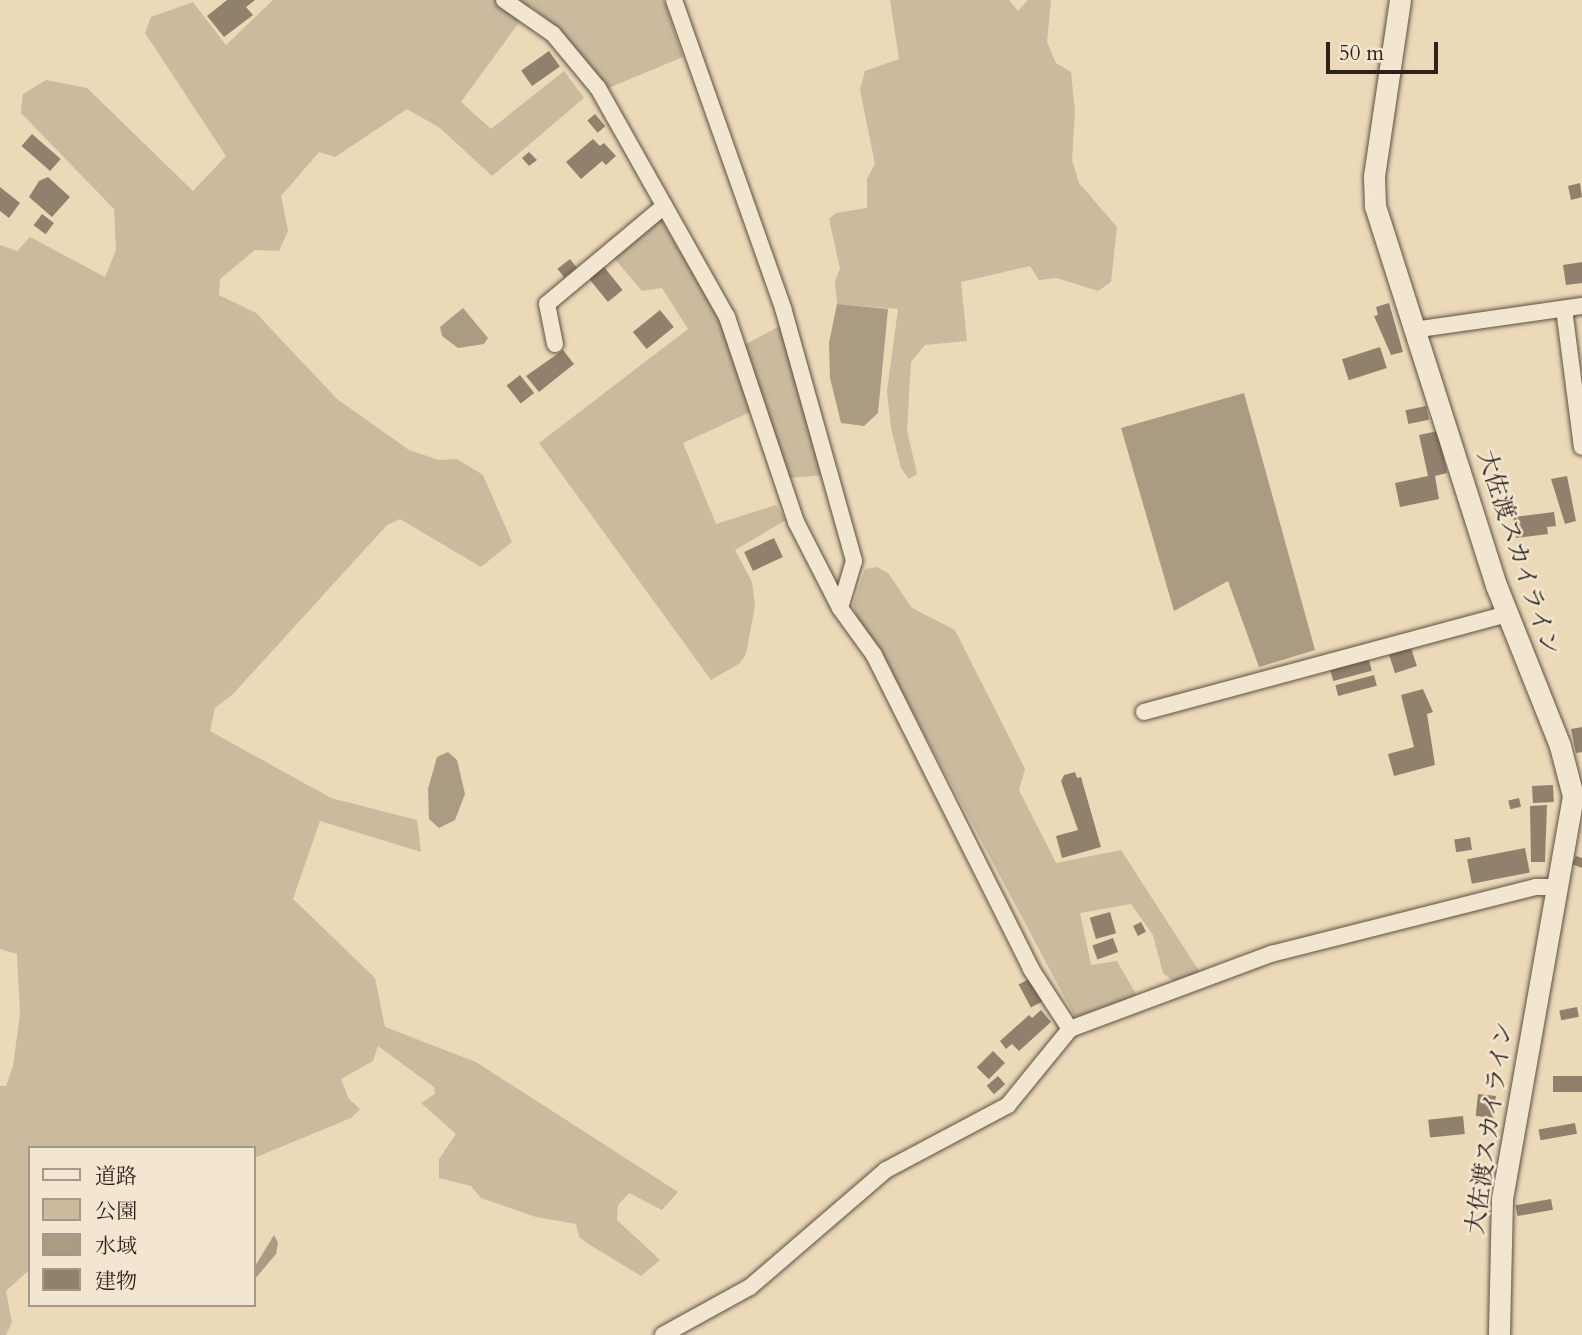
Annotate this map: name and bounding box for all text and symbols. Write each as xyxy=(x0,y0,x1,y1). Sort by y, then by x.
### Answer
scale bar xyxy=(1330,28,1442,72)
text: 50 m xyxy=(1339,39,1384,68)
street label: 大佐渡スカイライン xyxy=(1471,446,1565,660)
street label: 大佐渡スカイライン xyxy=(1461,1019,1519,1237)
legend xyxy=(28,1146,256,1307)
text: 道路 xyxy=(95,1162,137,1191)
text: 公園 xyxy=(95,1197,137,1226)
text: 水域 xyxy=(95,1232,137,1261)
text: 建物 xyxy=(95,1267,137,1296)

